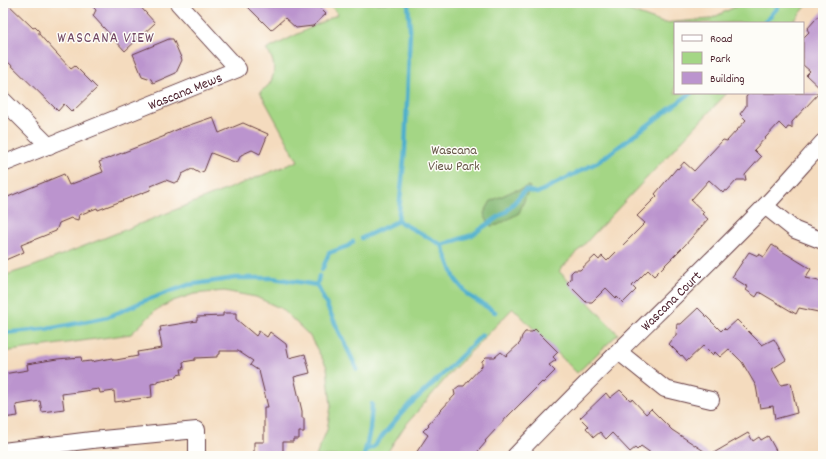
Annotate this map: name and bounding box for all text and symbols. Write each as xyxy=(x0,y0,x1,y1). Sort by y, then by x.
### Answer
legend xyxy=(674,22,804,94)
district label: WASCANA VIEW xyxy=(57,28,155,50)
text: Road xyxy=(710,31,732,48)
text: Park xyxy=(710,51,731,68)
street label: Wascana Mews xyxy=(145,68,226,116)
text: Building xyxy=(710,71,745,88)
park label: Wascana View Park xyxy=(428,141,480,177)
street label: Wascana Court xyxy=(637,267,707,336)

